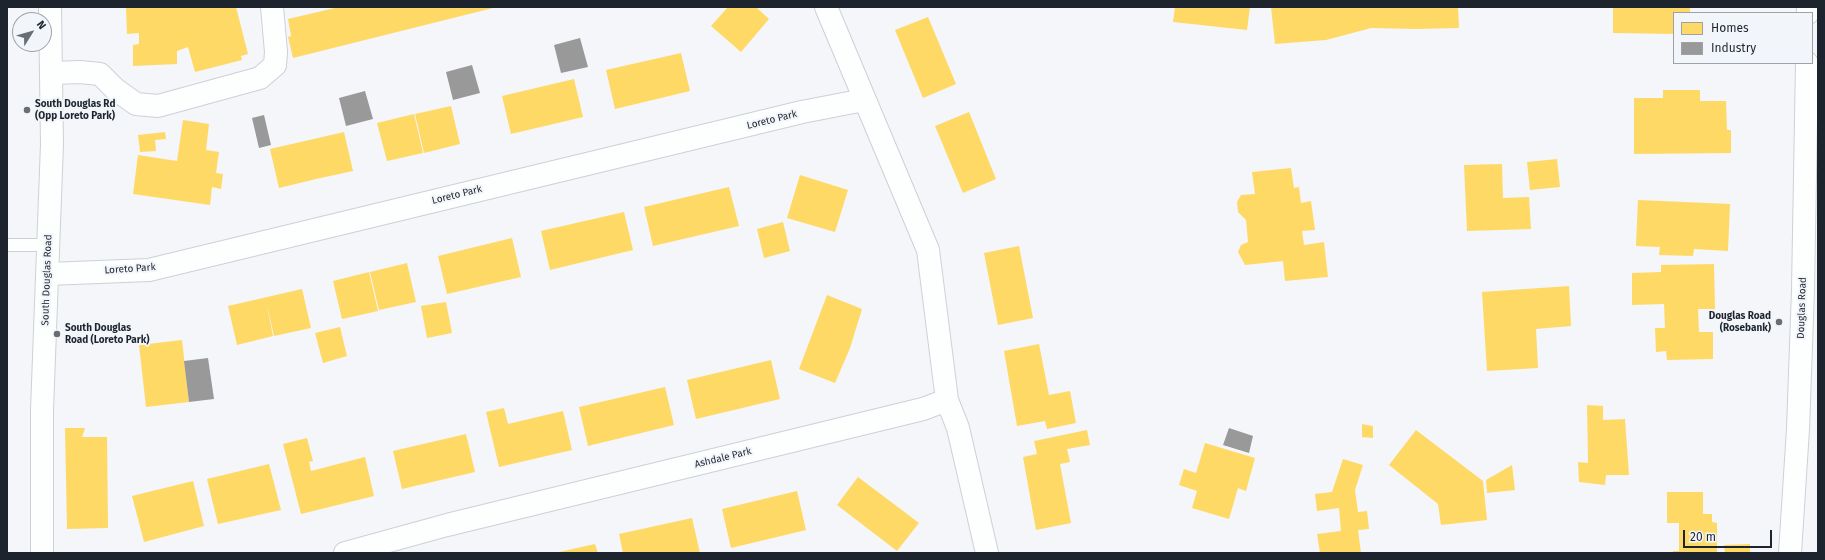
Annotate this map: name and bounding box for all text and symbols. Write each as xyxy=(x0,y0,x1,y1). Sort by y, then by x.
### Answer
north arrow xyxy=(12,12,52,52)
legend xyxy=(1673,12,1813,64)
text: N xyxy=(34,18,49,32)
text: Homes xyxy=(1711,21,1749,35)
text: Industry xyxy=(1711,41,1756,55)
place label: South Douglas Rd (Opp Loreto Park) xyxy=(35,98,115,122)
marker: South Douglas Rd (Opp Loreto Park) xyxy=(22,105,32,115)
street label: Loreto Park xyxy=(746,108,798,132)
street label: Loreto Park xyxy=(431,183,483,207)
street label: South Douglas Road xyxy=(39,234,55,326)
street label: Loreto Park xyxy=(104,261,156,277)
street label: Douglas Road xyxy=(1795,277,1809,339)
place label: Douglas Road (Rosebank) xyxy=(1709,310,1771,334)
marker: Douglas Road (Rosebank) xyxy=(1774,317,1784,327)
place label: South Douglas Road (Loreto Park) xyxy=(65,322,149,346)
marker: South Douglas Road (Loreto Park) xyxy=(52,329,62,339)
street label: Ashdale Park xyxy=(693,445,753,471)
scale bar xyxy=(1685,522,1774,548)
text: 20 m xyxy=(1690,530,1716,544)

